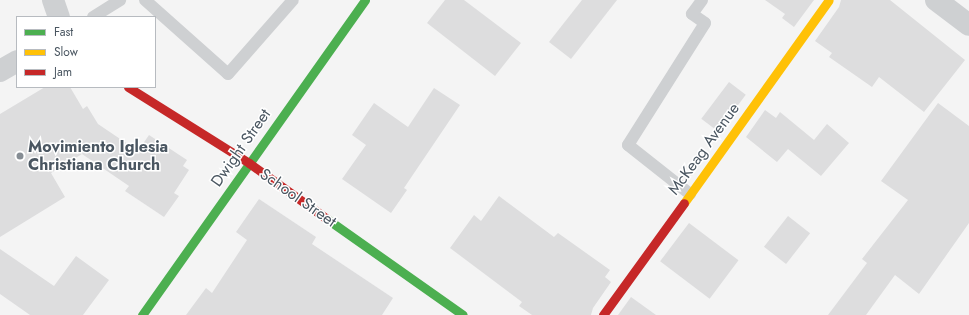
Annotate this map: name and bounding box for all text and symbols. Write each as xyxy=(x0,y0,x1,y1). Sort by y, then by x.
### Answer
legend xyxy=(16,16,156,88)
text: Fast xyxy=(54,23,73,41)
text: Slow xyxy=(54,43,78,61)
text: Jam xyxy=(54,63,72,81)
street label: McKeag Avenue xyxy=(664,99,744,199)
street label: Dwight Street xyxy=(207,105,275,191)
place label: Movimiento Iglesia Christiana Church xyxy=(28,137,168,175)
marker: Movimiento Iglesia Christiana Church xyxy=(15,151,25,161)
street label: School Street xyxy=(256,165,340,231)

